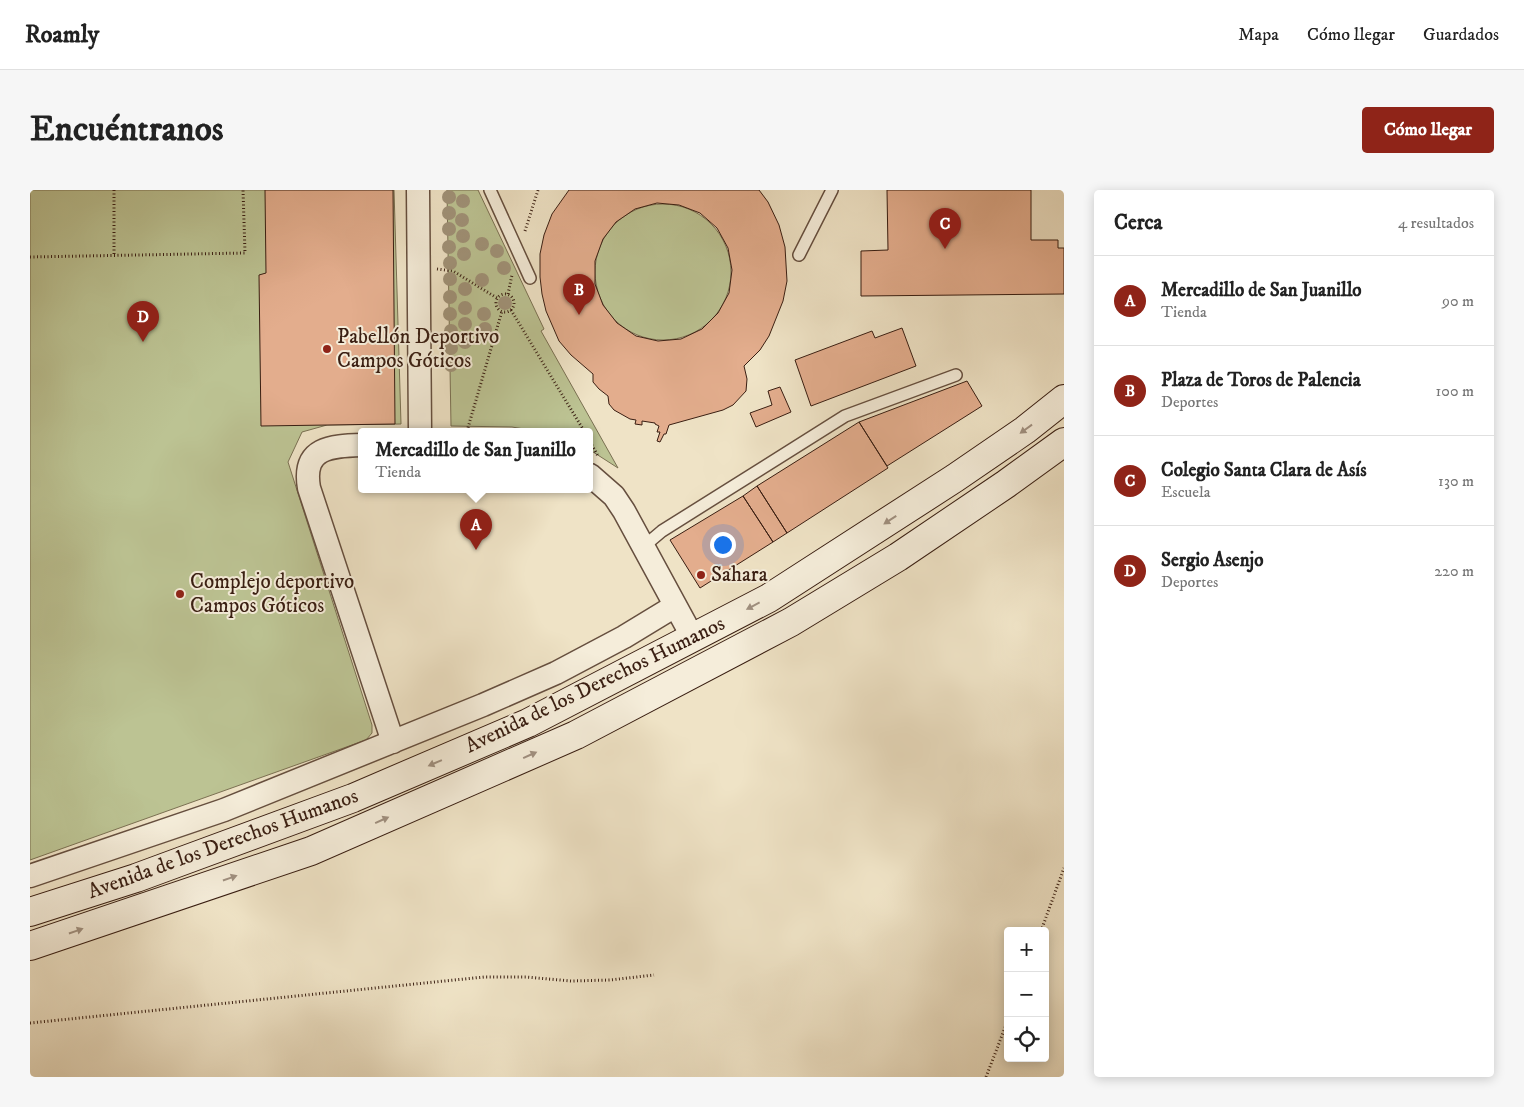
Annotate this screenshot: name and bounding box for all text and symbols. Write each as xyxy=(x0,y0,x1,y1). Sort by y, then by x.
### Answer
text: Roamly xyxy=(25,20,99,50)
text: Mapa xyxy=(1238,24,1279,46)
text: Cómo llegar xyxy=(1307,24,1395,46)
text: Guardados xyxy=(1423,24,1499,46)
button: Cómo llegar xyxy=(1362,107,1494,153)
text: Encuéntranos xyxy=(30,108,224,152)
pin: C xyxy=(929,208,961,249)
text: Cerca xyxy=(1114,210,1162,236)
text: 4 resultados xyxy=(1398,213,1474,233)
pin: B xyxy=(563,274,595,315)
text: Mercadillo de San Juanillo xyxy=(1161,279,1362,302)
text: A xyxy=(1125,291,1135,311)
text: 90 m xyxy=(1442,291,1474,311)
pin: D xyxy=(127,301,159,342)
text: Tienda xyxy=(1161,302,1207,322)
place label: Pabellón Deportivo Campos Góticos xyxy=(337,324,499,374)
marker: Pabellón Deportivo Campos Góticos xyxy=(321,343,333,355)
text: Plaza de Toros de Palencia xyxy=(1161,369,1361,392)
text: B xyxy=(1125,381,1135,401)
text: 100 m xyxy=(1436,381,1474,401)
text: Deportes xyxy=(1161,392,1218,412)
one-way arrow xyxy=(1019,424,1032,434)
popup xyxy=(358,428,593,493)
text: Mercadillo de San Juanillo xyxy=(375,439,576,462)
text: Colegio Santa Clara de Asís xyxy=(1161,459,1367,482)
text: Tienda xyxy=(375,462,421,482)
text: C xyxy=(1125,471,1135,491)
text: 130 m xyxy=(1438,471,1474,491)
text: Escuela xyxy=(1161,482,1211,502)
pin: A xyxy=(460,509,492,550)
one-way arrow xyxy=(884,515,897,524)
your location xyxy=(710,532,736,558)
text: Sergio Asenjo xyxy=(1161,549,1263,572)
text: D xyxy=(1124,561,1136,581)
text: 220 m xyxy=(1434,561,1474,581)
place label: Sahara xyxy=(711,562,768,588)
place label: Complejo deportivo Campos Góticos xyxy=(190,569,354,619)
marker: Sahara xyxy=(695,569,707,581)
text: Deportes xyxy=(1161,572,1218,592)
marker: Complejo deportivo Campos Góticos xyxy=(174,588,186,600)
one-way arrow xyxy=(746,602,760,610)
street label: Avenida de los Derechos Humanos xyxy=(461,611,729,759)
one-way arrow xyxy=(523,751,537,759)
one-way arrow xyxy=(428,759,442,767)
street label: Avenida de los Derechos Humanos xyxy=(84,783,362,905)
one-way arrow xyxy=(374,816,389,824)
one-way arrow xyxy=(223,874,238,882)
one-way arrow xyxy=(69,927,84,935)
map controls xyxy=(1004,927,1049,1062)
button: + xyxy=(1004,927,1049,972)
button: − xyxy=(1004,972,1049,1017)
button: locate xyxy=(1004,1017,1049,1062)

